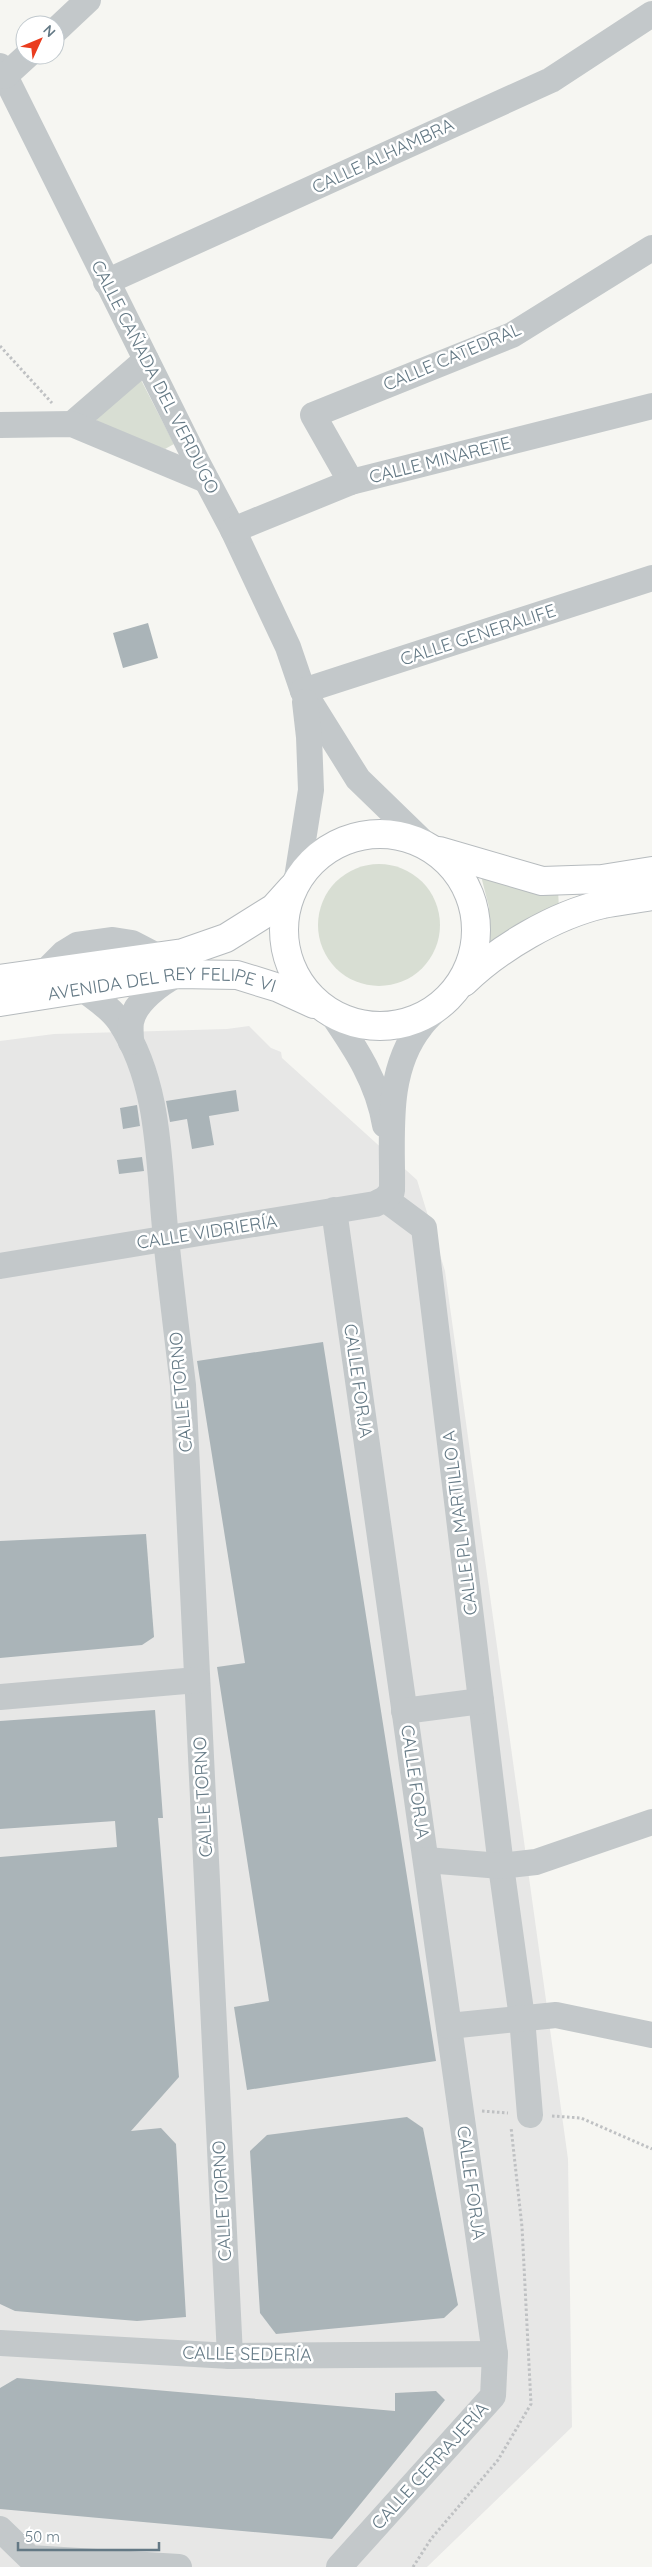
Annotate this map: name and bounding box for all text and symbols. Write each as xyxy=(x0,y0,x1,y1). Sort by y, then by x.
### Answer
north arrow xyxy=(15,15,65,65)
text: N xyxy=(39,21,59,41)
street label: CALLE ALHAMBRA xyxy=(308,112,458,198)
street label: CALLE CAÑADA DEL VERDUGO xyxy=(86,256,225,497)
street label: CALLE CATEDRAL xyxy=(379,317,525,396)
street label: CALLE MINARETE xyxy=(367,431,513,488)
street label: CALLE GENERALIFE xyxy=(397,599,558,670)
street label: AVENIDA DEL REY FELIPE VI xyxy=(46,962,279,1005)
street label: CALLE VIDRIERÍA xyxy=(135,1209,279,1254)
street label: CALLE FORJA xyxy=(339,1322,378,1440)
street label: CALLE TORNO xyxy=(164,1331,197,1453)
street label: CALLE PL MARTILLO A xyxy=(437,1429,482,1617)
street label: CALLE FORJA xyxy=(396,1723,435,1841)
street label: CALLE TORNO xyxy=(188,1736,217,1858)
street label: CALLE FORJA xyxy=(452,2124,491,2242)
street label: CALLE TORNO xyxy=(207,2140,236,2262)
street label: CALLE SEDERÍA xyxy=(182,2341,312,2366)
street label: CALLE CERRAJERÍA xyxy=(366,2397,493,2534)
scale bar xyxy=(18,2520,159,2552)
text: 50 m xyxy=(25,2527,60,2546)

